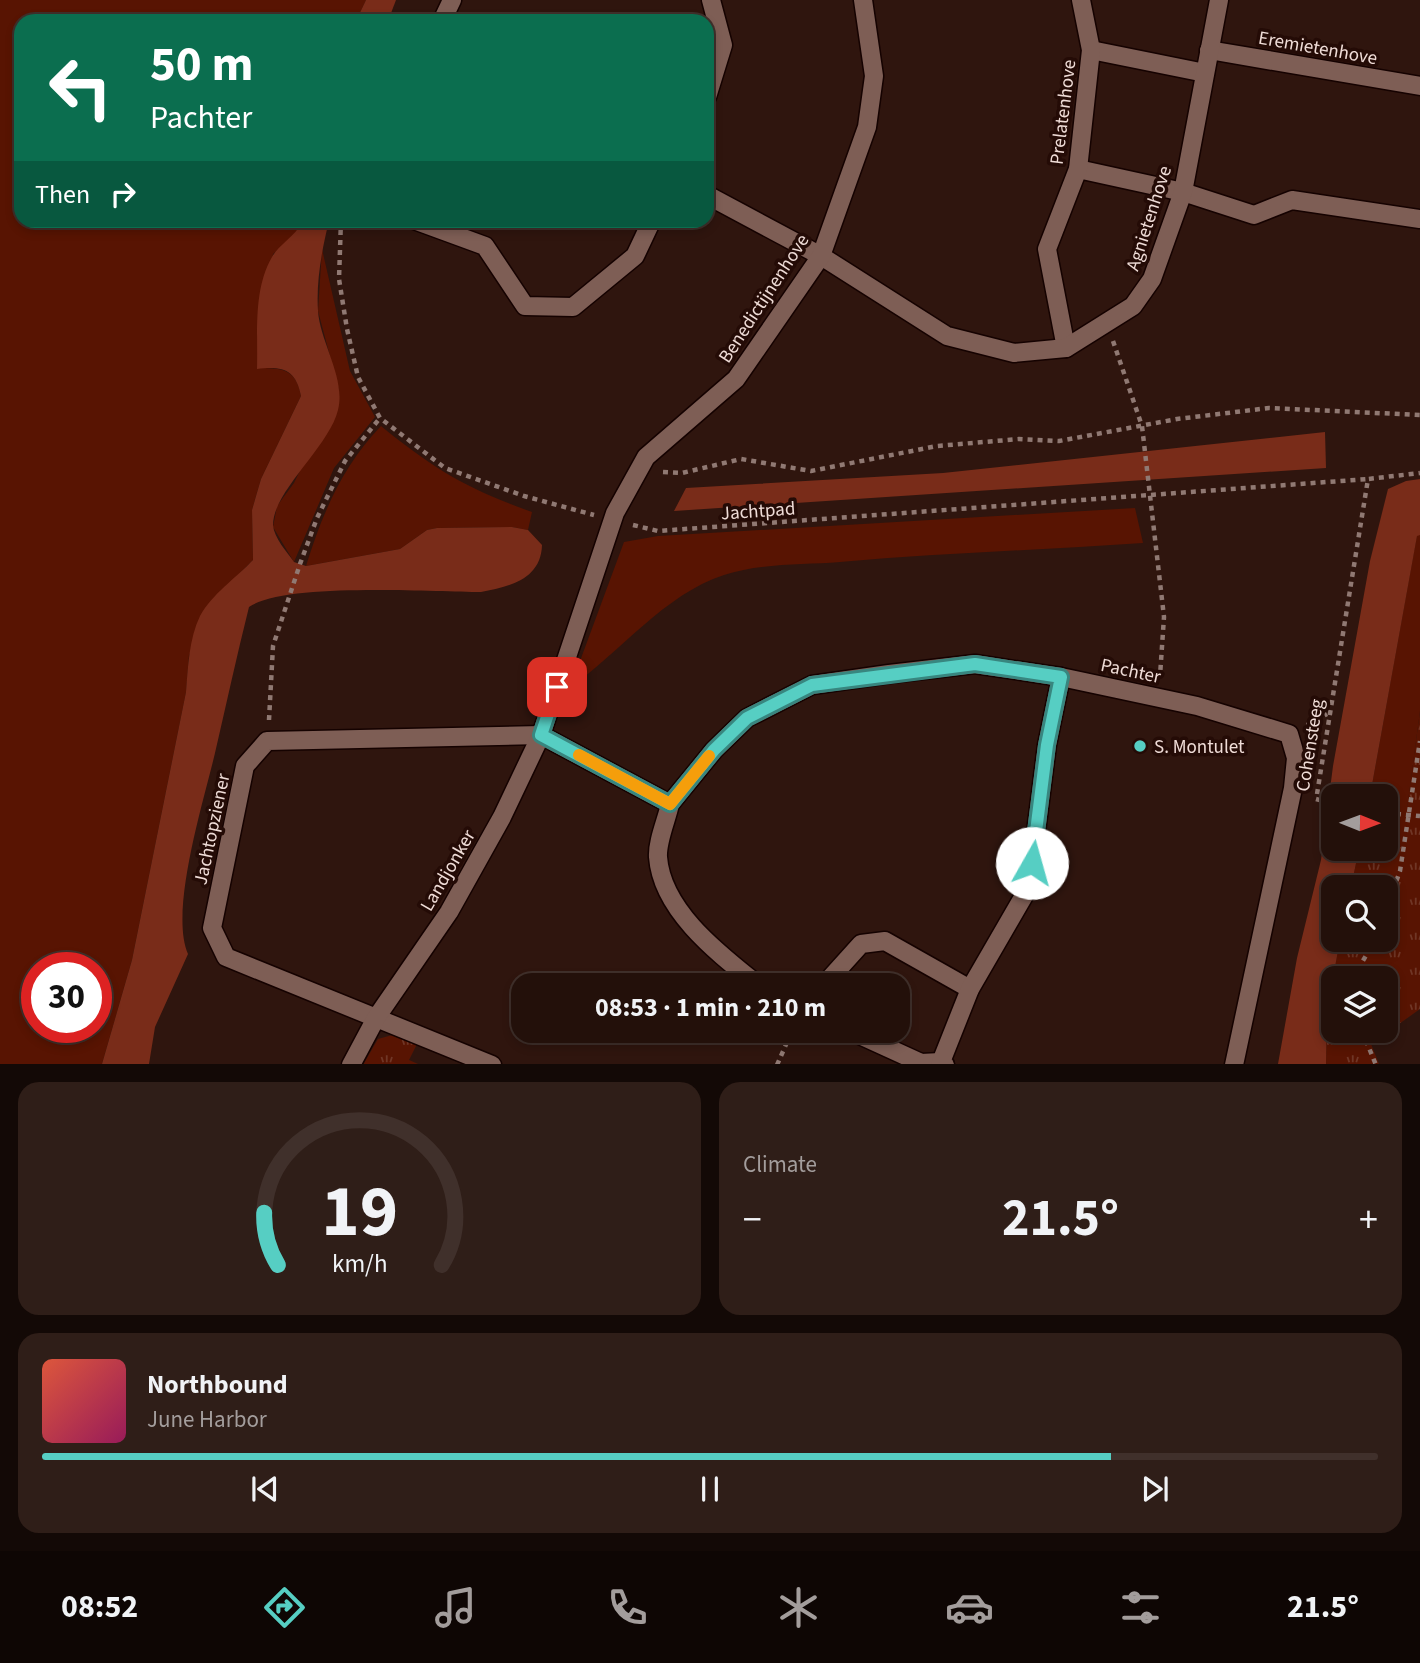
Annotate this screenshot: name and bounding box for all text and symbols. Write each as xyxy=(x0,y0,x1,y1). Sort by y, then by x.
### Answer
street label: Eremietenhove xyxy=(1256,25,1379,72)
text: 50 m xyxy=(150,30,254,100)
icon: left xyxy=(35,42,126,133)
street label: Prelatenhove xyxy=(1044,58,1083,166)
text: Pachter xyxy=(150,95,252,141)
street label: Agnietenhove xyxy=(1120,162,1179,274)
icon: right xyxy=(104,175,142,213)
text: Then xyxy=(35,176,90,213)
street label: Benedictijnenhove xyxy=(712,229,816,369)
street label: Jachtpad xyxy=(720,495,796,528)
street label: Pachter xyxy=(1098,652,1164,691)
pin xyxy=(527,657,587,717)
icon: arrive xyxy=(538,668,576,706)
street label: Cohensteeg xyxy=(1290,697,1331,793)
place label: S. Montulet xyxy=(1154,734,1245,761)
marker: S. Montulet xyxy=(1132,738,1148,754)
street label: Jachtopziener xyxy=(187,771,238,887)
north arrow xyxy=(1321,784,1398,861)
map controls xyxy=(1321,784,1398,1043)
street label: Landjonker xyxy=(414,825,483,917)
position arrow xyxy=(995,826,1069,900)
button: search xyxy=(1321,875,1398,952)
speed limit sign: 30 xyxy=(21,952,112,1043)
button: layers xyxy=(1321,966,1398,1043)
text: 08:53 · 1 min · 210 m xyxy=(595,989,826,1026)
text: Climate xyxy=(743,1148,817,1181)
text: 19 xyxy=(321,1160,398,1264)
text: 21.5° xyxy=(1002,1182,1119,1256)
text: − xyxy=(743,1193,762,1247)
text: + xyxy=(1359,1193,1378,1247)
text: km/h xyxy=(332,1245,387,1281)
text: Northbound xyxy=(147,1366,288,1403)
text: June Harbor xyxy=(147,1403,267,1436)
icon: previous xyxy=(246,1470,284,1508)
icon: pause xyxy=(691,1470,729,1508)
icon: next xyxy=(1136,1470,1174,1508)
icon: directions xyxy=(260,1583,309,1632)
icon: music xyxy=(431,1583,480,1632)
icon: phone xyxy=(603,1583,652,1632)
icon: climate xyxy=(774,1583,823,1632)
icon: car xyxy=(945,1583,994,1632)
icon: filters xyxy=(1116,1583,1165,1632)
text: 08:52 xyxy=(61,1584,138,1630)
text: 21.5° xyxy=(1287,1584,1359,1630)

